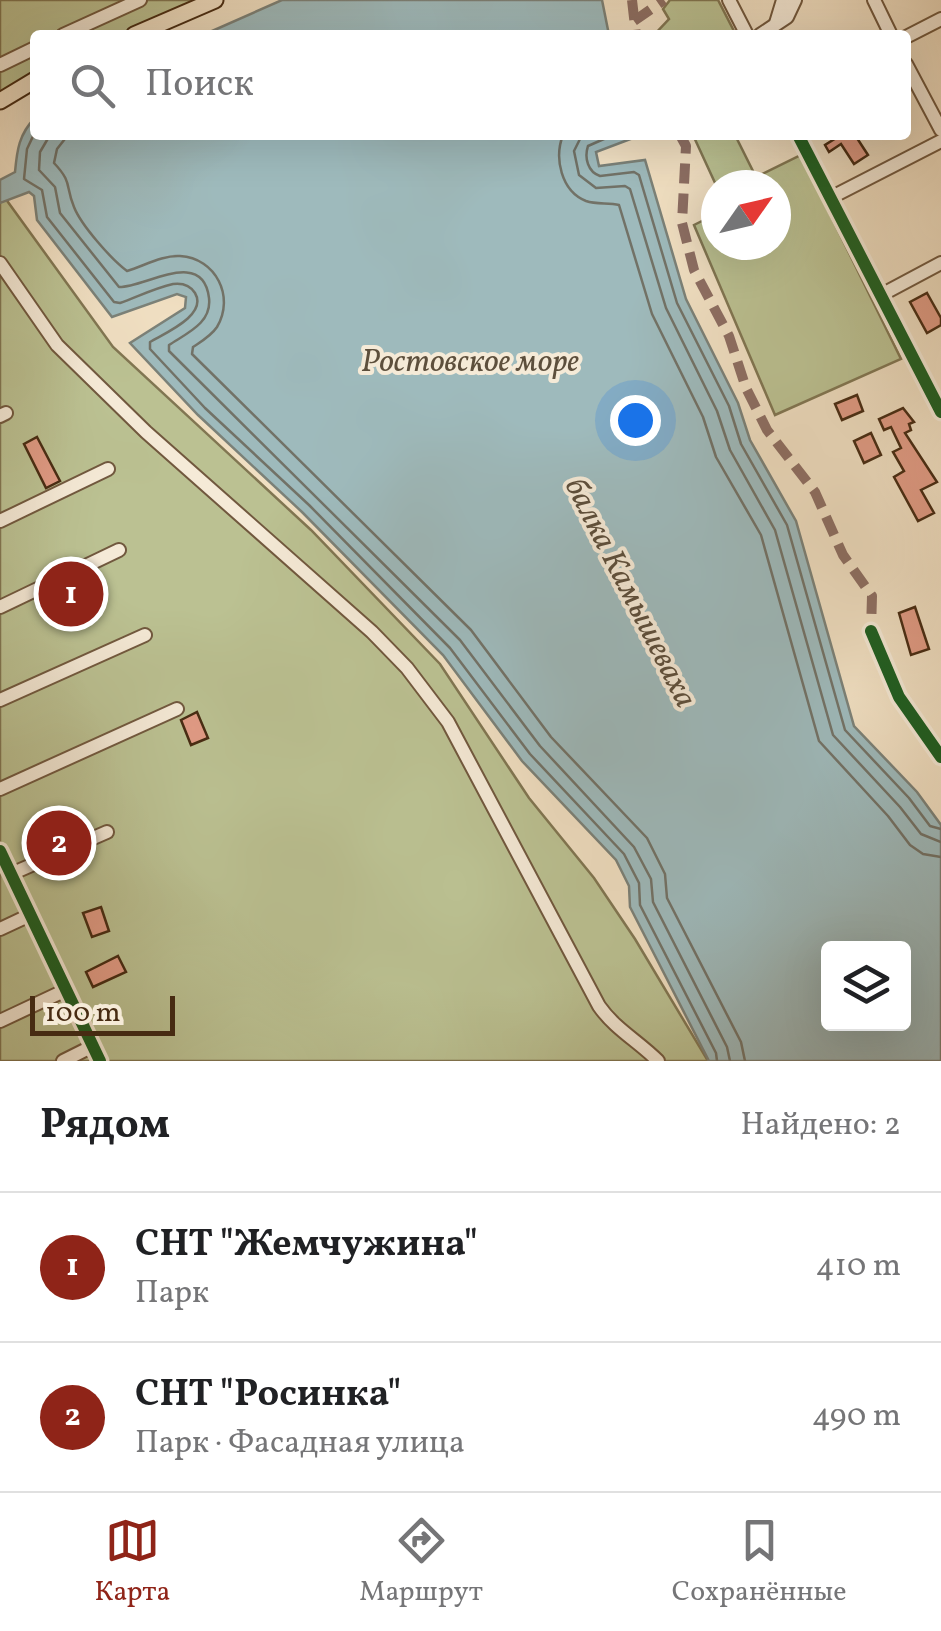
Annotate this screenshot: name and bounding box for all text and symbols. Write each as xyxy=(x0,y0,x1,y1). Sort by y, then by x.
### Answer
search box xyxy=(30,30,911,140)
icon: search xyxy=(65,58,120,113)
text: Поиск xyxy=(145,59,254,112)
north arrow xyxy=(701,170,791,260)
water label: Ростовское море xyxy=(361,341,579,385)
your location xyxy=(610,395,661,446)
water label: балка Камышеваха xyxy=(552,471,706,716)
pin: 1 xyxy=(38,556,104,632)
pin: 2 xyxy=(27,806,92,880)
map controls xyxy=(821,941,911,1031)
button: layers xyxy=(821,941,911,1031)
scale bar xyxy=(30,991,175,1036)
text: 100 m xyxy=(45,994,120,1033)
text: Рядом xyxy=(40,1097,170,1156)
text: Найдено: 2 xyxy=(741,1104,901,1148)
text: СНТ "Жемчужина" xyxy=(135,1219,478,1272)
text: 1 xyxy=(66,1245,79,1289)
text: 410 m xyxy=(816,1245,901,1289)
text: Парк xyxy=(135,1272,209,1316)
text: СНТ "Росинка" xyxy=(135,1369,401,1422)
text: 2 xyxy=(64,1395,81,1439)
text: 490 m xyxy=(812,1395,901,1439)
text: Парк · Фасадная улица xyxy=(135,1422,465,1466)
tab: Карта xyxy=(94,1513,170,1612)
tab: Маршрут xyxy=(359,1513,483,1612)
tab: Сохранённые xyxy=(672,1513,847,1612)

